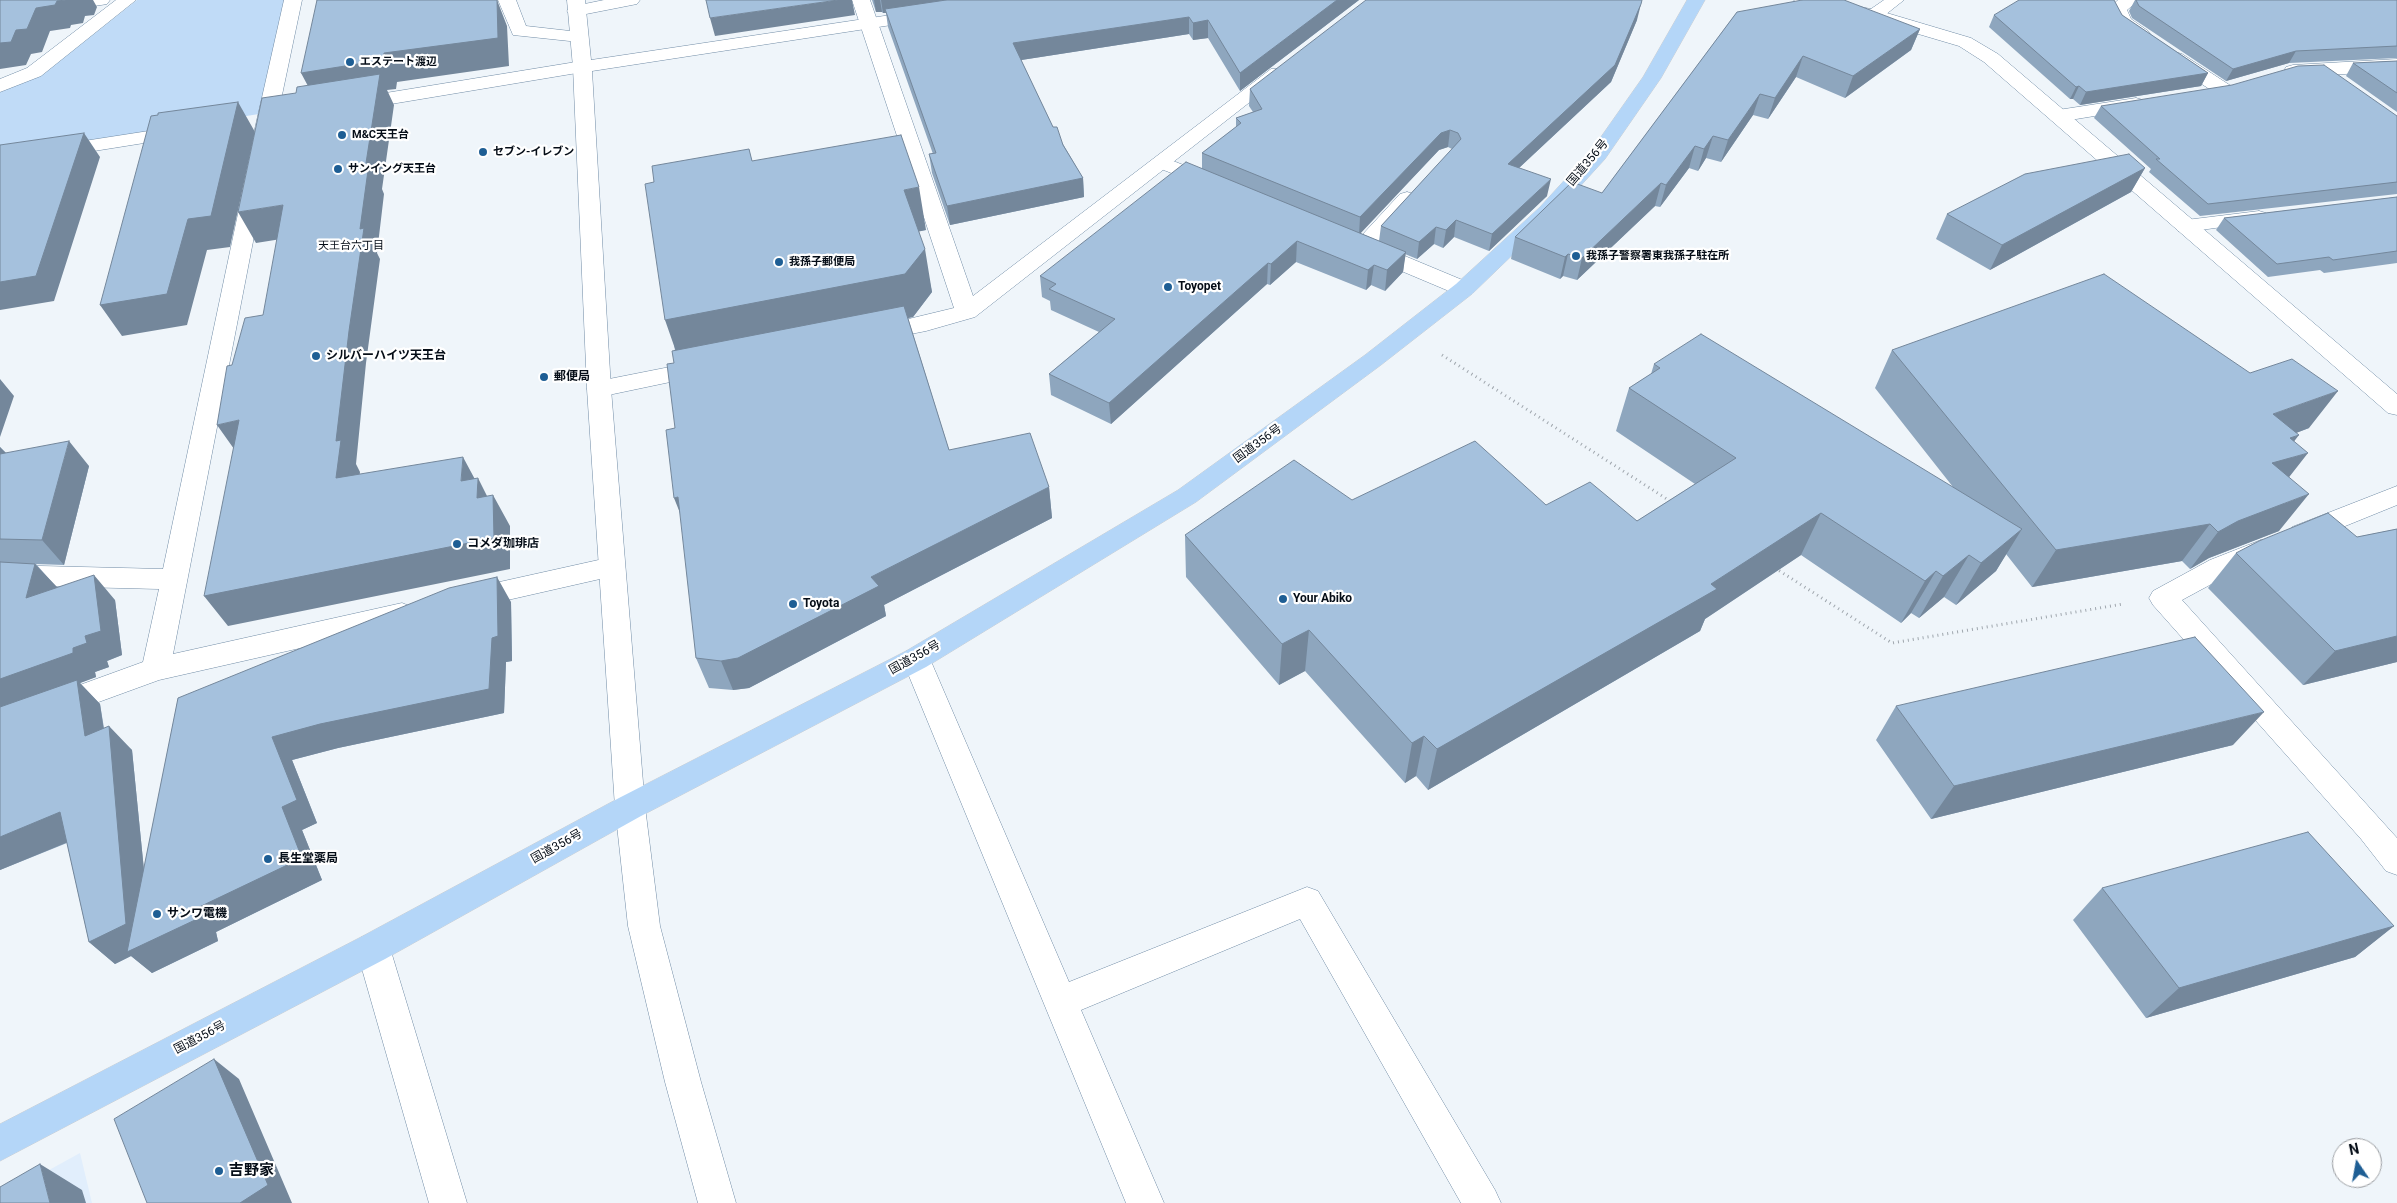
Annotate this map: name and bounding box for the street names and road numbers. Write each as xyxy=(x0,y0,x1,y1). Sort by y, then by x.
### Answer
street label: 国道356号 xyxy=(1564,137,1612,189)
street label: 国道356号 xyxy=(1231,422,1285,466)
street label: 国道356号 xyxy=(887,638,943,678)
street label: 国道356号 xyxy=(529,827,585,867)
street label: 国道356号 xyxy=(172,1018,228,1058)

